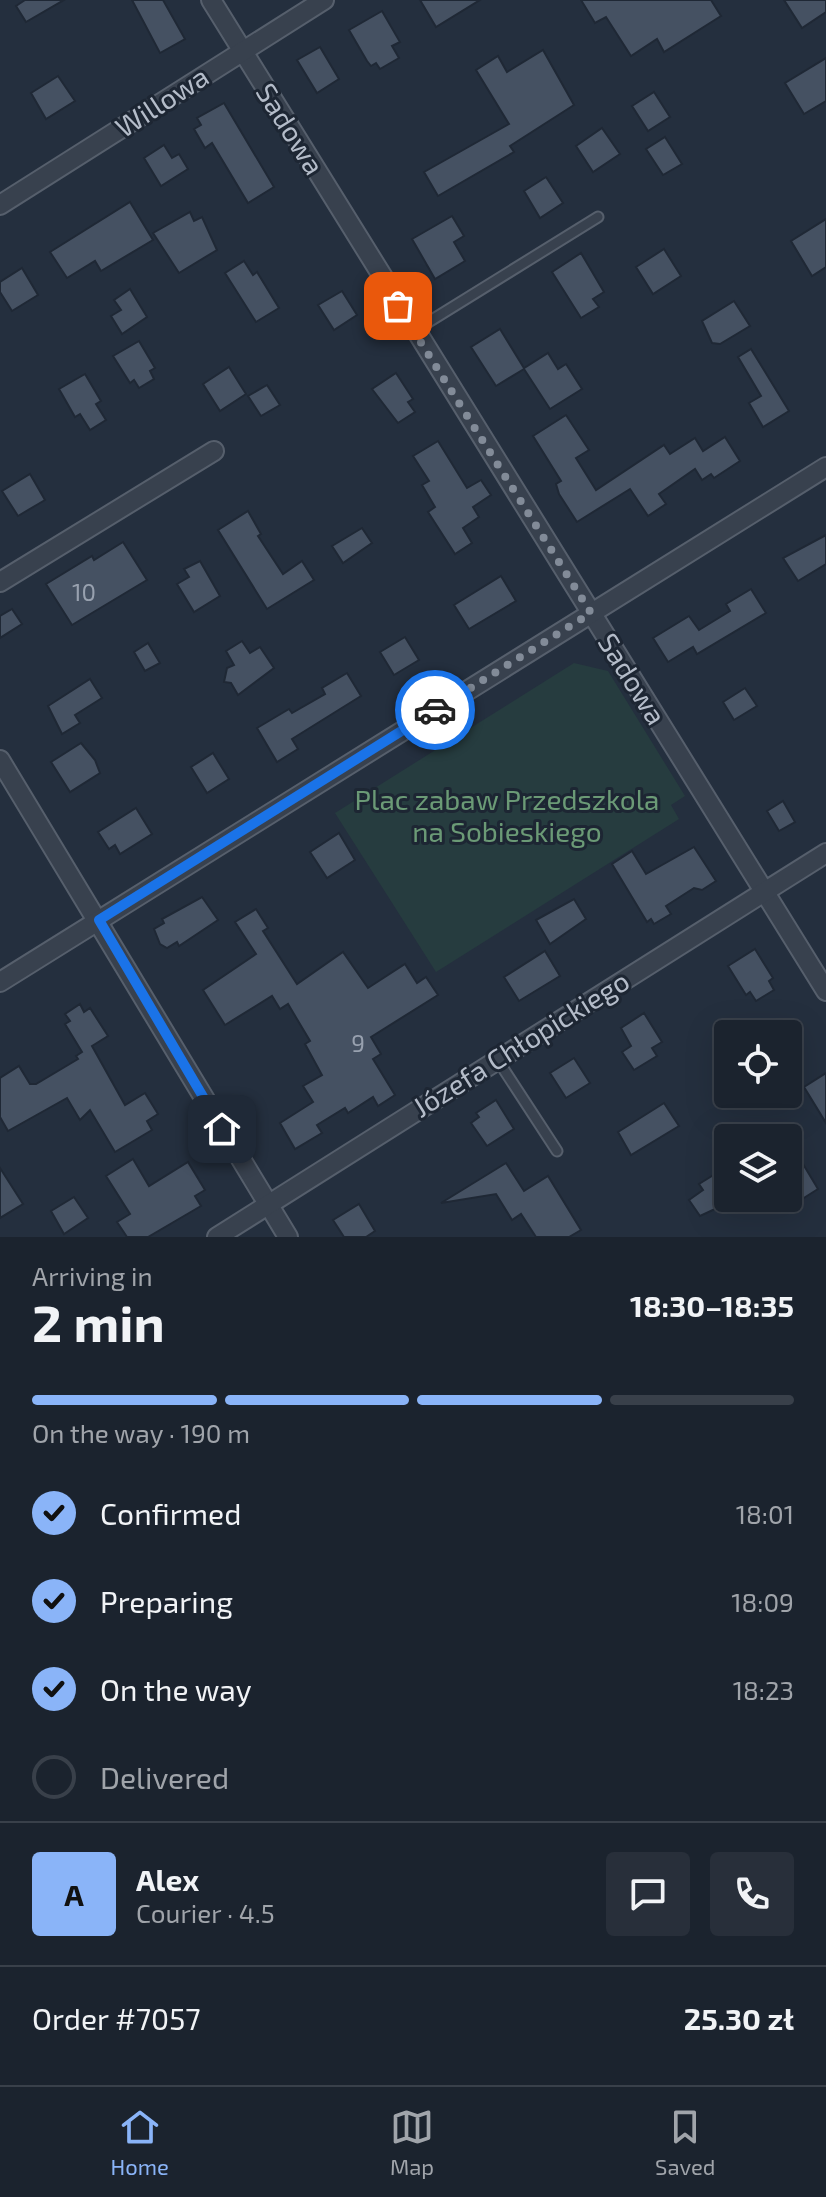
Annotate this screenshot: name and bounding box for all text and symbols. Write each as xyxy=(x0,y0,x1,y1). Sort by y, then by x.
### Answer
street label: Willowa xyxy=(108,58,214,144)
street label: Sadowa xyxy=(250,77,332,180)
pin xyxy=(364,272,432,340)
icon: bag xyxy=(376,284,420,328)
house number: 10 xyxy=(72,577,96,606)
street label: Sadowa xyxy=(592,627,674,730)
courier xyxy=(395,670,475,750)
icon: car xyxy=(413,688,457,732)
park label: Plac zabaw Przedszkola na Sobieskiego xyxy=(355,782,659,848)
street label: Józefa Chłopickiego xyxy=(406,963,635,1123)
map controls xyxy=(714,1020,802,1212)
button: locate xyxy=(714,1020,802,1108)
house number: 9 xyxy=(351,1028,365,1057)
pin xyxy=(188,1095,256,1163)
icon: home xyxy=(200,1107,244,1151)
button: layers xyxy=(714,1124,802,1212)
text: Arriving in xyxy=(32,1260,153,1291)
text: 18:30–18:35 xyxy=(630,1287,794,1323)
text: 2 min xyxy=(32,1290,165,1352)
text: On the way · 190 m xyxy=(32,1417,250,1448)
icon: check xyxy=(32,1491,76,1535)
text: Confirmed xyxy=(100,1495,241,1531)
text: 18:01 xyxy=(736,1498,794,1529)
icon: check xyxy=(32,1579,76,1623)
text: Preparing xyxy=(100,1583,233,1619)
text: 18:09 xyxy=(731,1586,794,1617)
icon: check xyxy=(32,1667,76,1711)
text: On the way xyxy=(100,1671,252,1707)
text: 18:23 xyxy=(733,1674,794,1705)
text: Delivered xyxy=(100,1759,229,1795)
button: chat xyxy=(606,1852,690,1936)
button: phone xyxy=(710,1852,794,1936)
text: Alex xyxy=(136,1861,199,1897)
text: A xyxy=(64,1876,84,1912)
text: Courier · 4.5 xyxy=(136,1897,275,1928)
text: Order #7057 xyxy=(32,2000,201,2036)
text: 25.30 zł xyxy=(684,2000,794,2036)
tab: Home xyxy=(111,2105,169,2179)
tab: Map xyxy=(390,2105,434,2179)
tab: Saved xyxy=(655,2105,715,2179)

